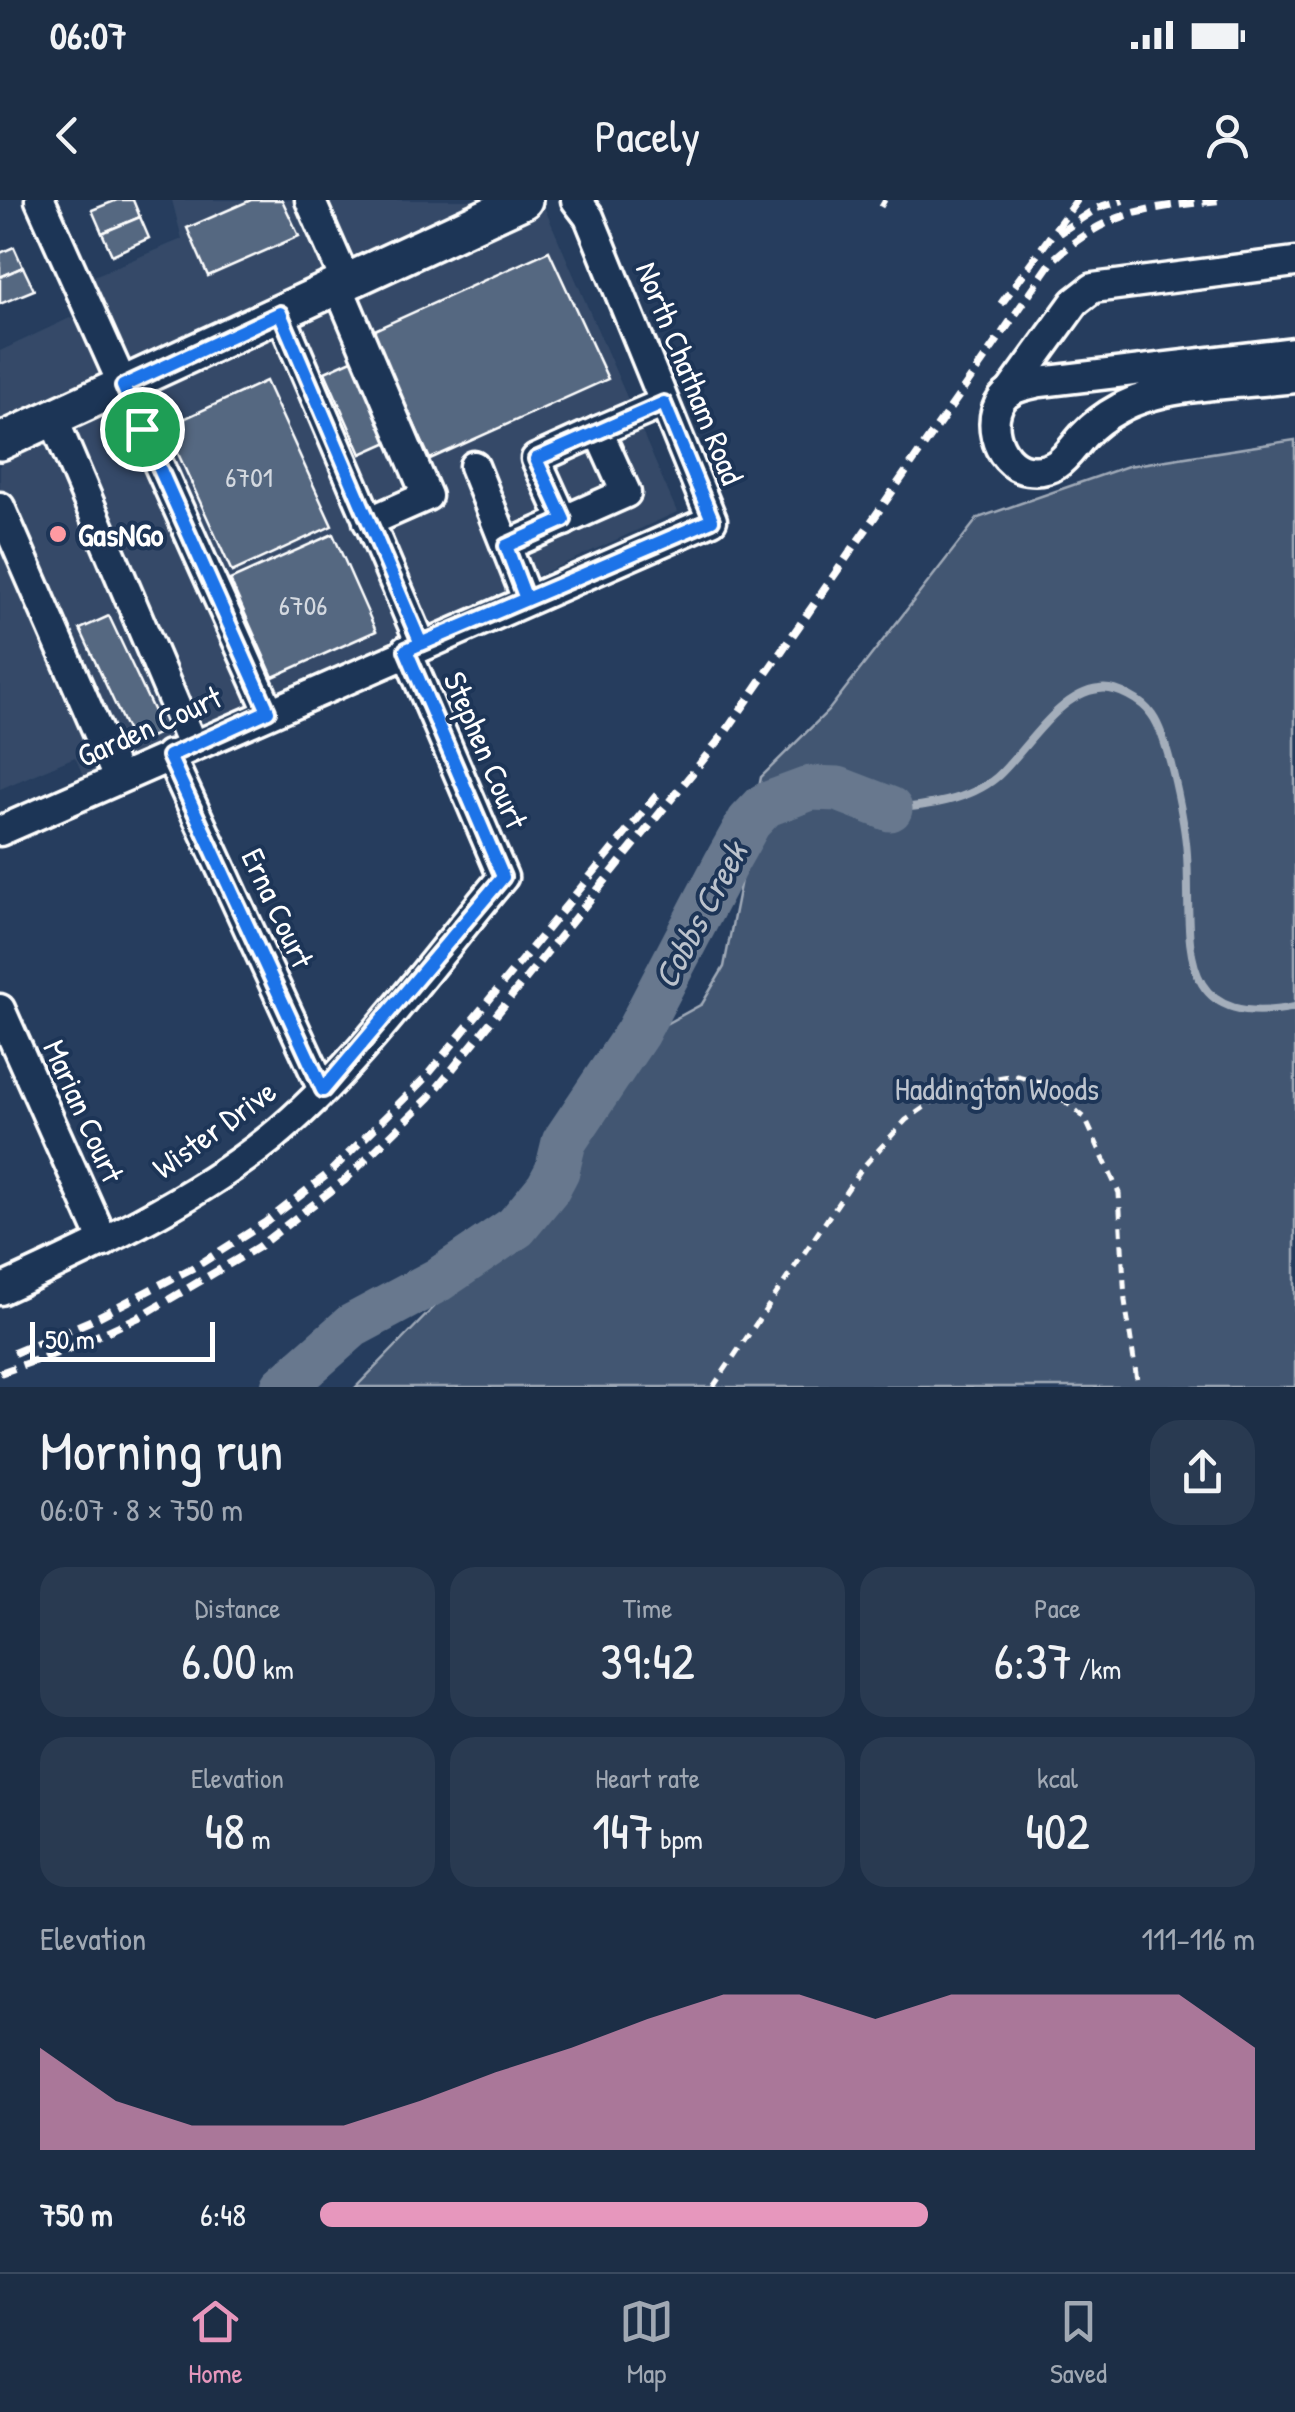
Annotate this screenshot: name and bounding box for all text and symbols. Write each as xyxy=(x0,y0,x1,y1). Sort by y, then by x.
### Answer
text: 06:07 xyxy=(50,9,127,61)
text: Pacely xyxy=(595,105,700,166)
icon: back xyxy=(40,108,95,163)
icon: person xyxy=(1200,108,1255,163)
street label: North Chatham Road xyxy=(626,255,754,491)
pin xyxy=(100,387,185,472)
icon: arrive xyxy=(115,402,170,457)
house number: 6701 xyxy=(225,458,273,496)
place label: GasNGo xyxy=(78,513,164,556)
marker: GasNGo xyxy=(47,523,69,545)
house number: 6706 xyxy=(279,586,327,624)
street label: Stephen Court xyxy=(434,665,539,836)
street label: Garden Court xyxy=(70,675,229,777)
water label: Cobbs Creek xyxy=(642,831,760,996)
street label: Erna Court xyxy=(232,841,325,976)
street label: Marian Court xyxy=(33,1033,135,1190)
park label: Haddington Woods xyxy=(895,1067,1099,1110)
street label: Wister Drive xyxy=(144,1069,285,1188)
scale bar xyxy=(30,1317,215,1362)
text: 50 m xyxy=(45,1320,95,1358)
text: Morning run xyxy=(40,1413,283,1487)
button: share xyxy=(1150,1420,1255,1525)
text: 06:07 · 8 × 750 m xyxy=(40,1488,243,1531)
text: Distance xyxy=(195,1589,280,1627)
text: Time xyxy=(623,1589,672,1627)
text: Pace xyxy=(1034,1589,1081,1627)
text: 6.00 xyxy=(181,1627,257,1695)
text: 39:42 xyxy=(600,1627,695,1695)
text: 6:37 xyxy=(994,1627,1072,1695)
text: km xyxy=(257,1650,294,1688)
text: /km xyxy=(1072,1650,1121,1688)
text: Elevation xyxy=(191,1759,284,1797)
text: Heart rate xyxy=(595,1759,700,1797)
text: kcal xyxy=(1037,1759,1078,1797)
text: 48 xyxy=(205,1797,245,1865)
text: 147 xyxy=(592,1797,654,1865)
text: 402 xyxy=(1025,1797,1090,1865)
text: m xyxy=(245,1820,270,1858)
text: bpm xyxy=(654,1820,703,1858)
text: Elevation xyxy=(40,1917,146,1960)
text: 111–116 m xyxy=(1142,1917,1255,1960)
text: 750 m xyxy=(40,2193,113,2236)
text: 6:48 xyxy=(200,2193,246,2236)
tab: Home xyxy=(188,2294,243,2392)
tab: Map xyxy=(619,2294,674,2392)
tab: Saved xyxy=(1050,2294,1107,2392)

